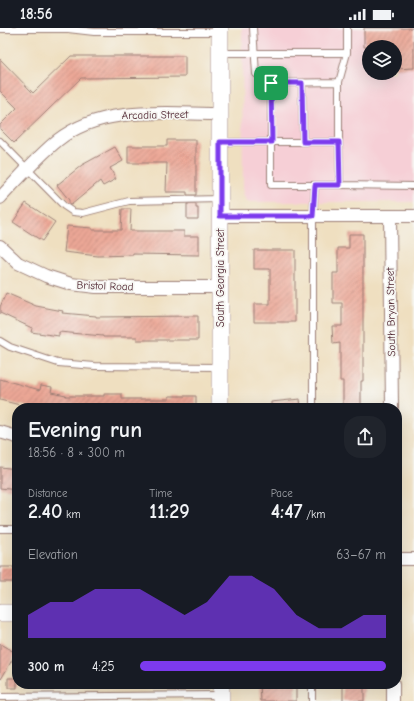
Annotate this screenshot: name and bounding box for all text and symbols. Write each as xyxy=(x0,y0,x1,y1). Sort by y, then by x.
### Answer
text: 18:56 xyxy=(20,5,53,23)
map controls xyxy=(362,40,402,80)
button: layers xyxy=(362,40,402,80)
pin xyxy=(254,66,288,100)
icon: arrive xyxy=(260,72,282,94)
street label: Arcadia Street xyxy=(122,108,189,122)
street label: South Georgia Street xyxy=(214,228,227,327)
street label: South Bryan Street xyxy=(384,266,398,357)
street label: Bristol Road xyxy=(76,279,134,293)
button: share xyxy=(344,416,386,458)
text: Evening run xyxy=(28,417,142,443)
text: 18:56 · 8 × 300 m xyxy=(28,445,125,460)
text: Distance xyxy=(28,487,67,500)
text: Time xyxy=(149,487,172,500)
text: Pace xyxy=(271,487,293,500)
text: 2.40 xyxy=(28,500,62,523)
text: 11:29 xyxy=(149,500,190,523)
text: 4:47 xyxy=(271,500,303,523)
text: km xyxy=(62,508,81,521)
text: /km xyxy=(303,508,325,521)
text: Elevation xyxy=(28,547,78,562)
text: 63–67 m xyxy=(336,547,386,562)
text: 300 m xyxy=(28,659,64,674)
text: 4:25 xyxy=(92,659,115,674)

